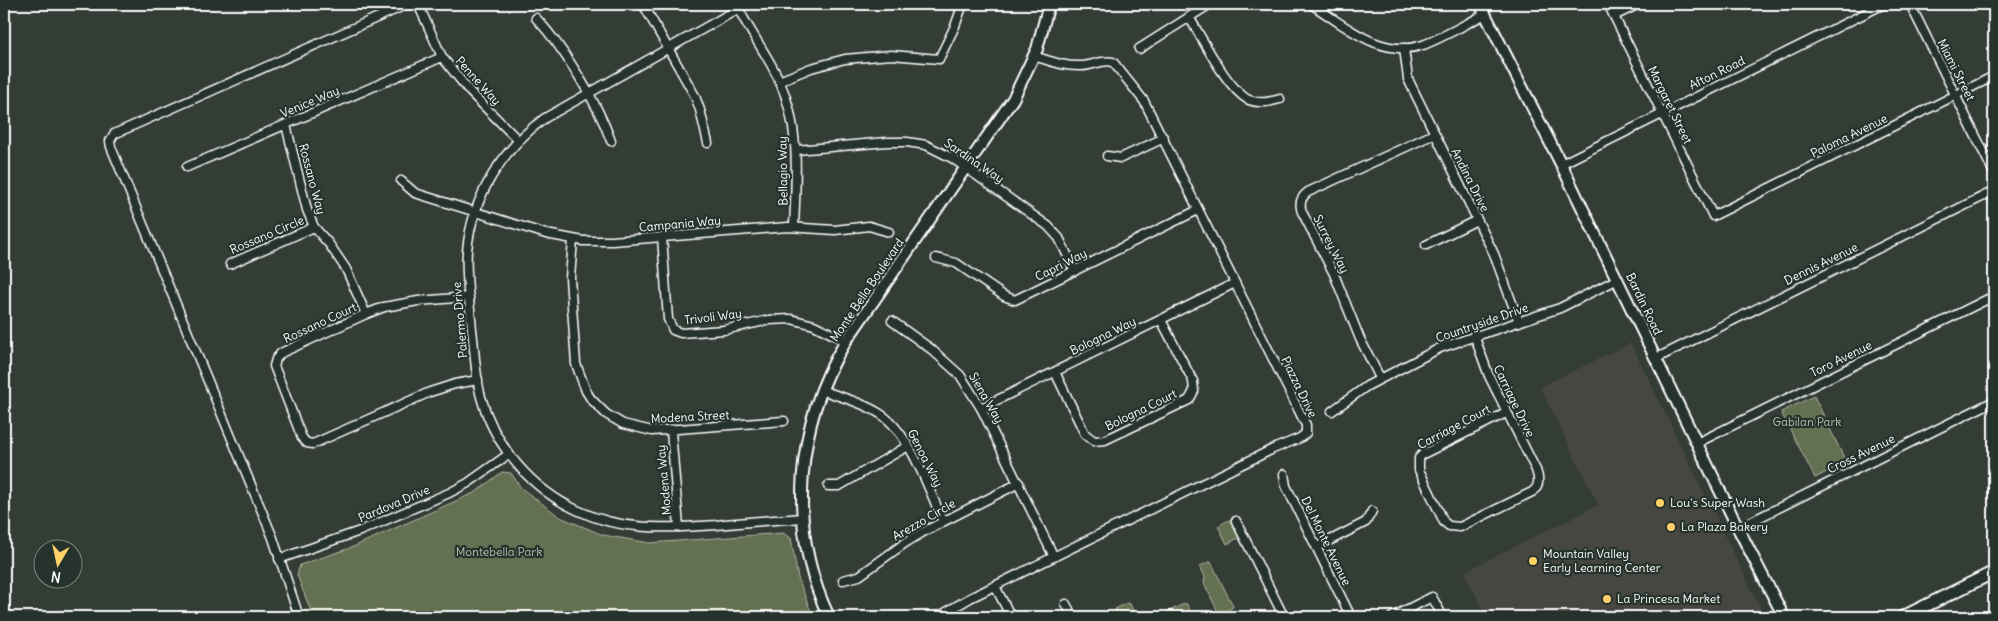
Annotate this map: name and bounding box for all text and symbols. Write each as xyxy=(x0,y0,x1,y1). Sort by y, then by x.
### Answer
street label: Miami Street xyxy=(1934,36,1978,103)
street label: Penne Way xyxy=(453,53,504,108)
street label: Afton Road xyxy=(1686,53,1747,93)
street label: Margaret Street xyxy=(1645,63,1696,146)
street label: Venice Way xyxy=(278,82,341,121)
street label: Paloma Avenue xyxy=(1808,110,1890,161)
street label: Sardina Way xyxy=(942,135,1007,186)
street label: Bellagio Way xyxy=(774,136,791,206)
street label: Rossano Way xyxy=(296,142,329,216)
street label: Andina Drive xyxy=(1448,145,1493,214)
street label: Rossano Circle xyxy=(227,212,306,257)
street label: Campania Way xyxy=(638,212,722,235)
street label: Surrey Way xyxy=(1310,212,1353,275)
street label: Monte Bella Boulevard xyxy=(827,235,907,344)
street label: Dennis Avenue xyxy=(1781,239,1860,288)
street label: Capri Way xyxy=(1032,245,1089,284)
street label: Bardin Road xyxy=(1623,270,1666,337)
street label: Palermo Drive xyxy=(449,281,470,359)
street label: Rossano Court xyxy=(281,299,359,346)
street label: Countryside Drive xyxy=(1434,300,1530,345)
street label: Trivoli Way xyxy=(683,306,743,327)
street label: Bologna Way xyxy=(1067,313,1138,358)
street label: Toro Avenue xyxy=(1807,337,1874,380)
street label: Piazza Drive xyxy=(1278,354,1321,420)
street label: Carriage Drive xyxy=(1491,362,1538,439)
street label: Siena Way xyxy=(966,369,1007,426)
street label: Bologna Court xyxy=(1103,386,1179,433)
street label: Carriage Court xyxy=(1415,401,1493,452)
street label: Modena Street xyxy=(650,407,730,426)
park label: Gabilan Park xyxy=(1773,414,1841,429)
street label: Genoa Way xyxy=(905,426,946,489)
street label: Cross Avenue xyxy=(1825,431,1897,476)
street label: Modena Way xyxy=(653,444,674,516)
street label: Pardova Drive xyxy=(356,482,432,525)
street label: Del Monte Avenue xyxy=(1298,494,1354,588)
street label: Arezzo Circle xyxy=(890,495,958,544)
place label: Lou's Super Wash xyxy=(1670,495,1765,510)
marker: Lou's Super Wash xyxy=(1654,497,1666,509)
place label: La Plaza Bakery xyxy=(1681,519,1768,534)
marker: La Plaza Bakery xyxy=(1665,521,1677,533)
north arrow xyxy=(32,538,82,588)
park label: Montebella Park xyxy=(456,544,542,559)
place label: Mountain Valley Early Learning Center xyxy=(1543,546,1661,575)
marker: Mountain Valley Early Learning Center xyxy=(1527,555,1539,567)
text: N xyxy=(50,567,62,586)
place label: La Princesa Market xyxy=(1617,591,1720,606)
marker: La Princesa Market xyxy=(1601,593,1613,605)

